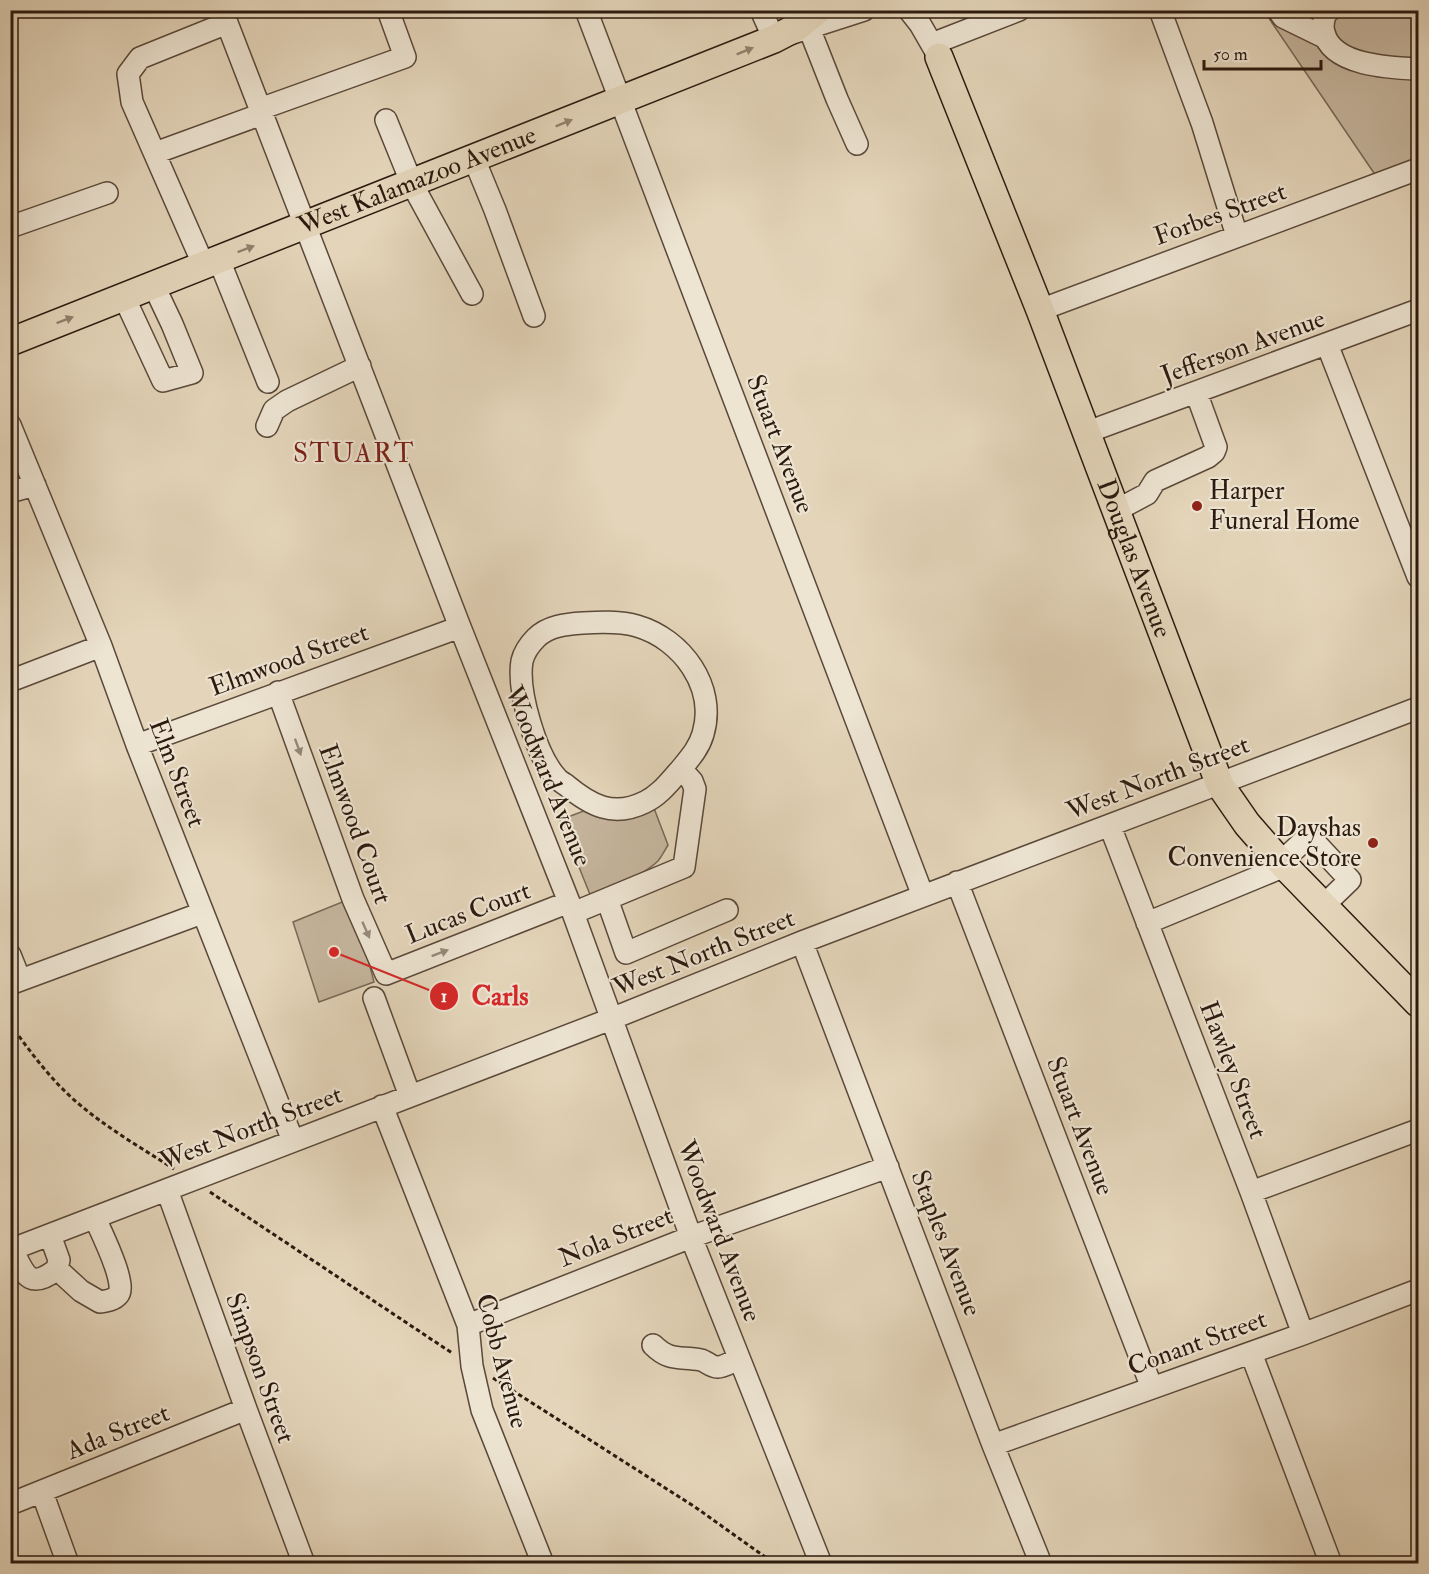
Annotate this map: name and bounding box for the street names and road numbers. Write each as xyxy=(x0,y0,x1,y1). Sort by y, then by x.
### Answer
street label: West Kalamazoo Avenue xyxy=(293,119,541,242)
street label: Forbes Street xyxy=(1149,175,1291,253)
street label: Jefferson Avenue xyxy=(1156,303,1329,392)
street label: Stuart Avenue xyxy=(739,370,821,518)
street label: Douglas Avenue xyxy=(1090,475,1179,642)
street label: Elmwood Street xyxy=(205,616,373,704)
street label: Woodward Avenue xyxy=(497,680,599,871)
street label: Elm Street xyxy=(142,714,212,832)
street label: West North Street xyxy=(1061,728,1254,828)
street label: Elmwood Court xyxy=(311,740,399,908)
street label: Lucas Court xyxy=(401,875,535,951)
street label: West North Street xyxy=(608,902,799,1004)
street label: Hawley Street xyxy=(1192,997,1274,1143)
street label: Stuart Avenue xyxy=(1039,1052,1121,1200)
street label: West North Street xyxy=(154,1078,347,1178)
street label: Woodward Avenue xyxy=(669,1135,768,1326)
street label: Staples Avenue xyxy=(903,1166,989,1321)
street label: Nola Street xyxy=(554,1200,678,1274)
street label: Simpson Street xyxy=(217,1289,302,1448)
street label: Cobb Avenue xyxy=(469,1290,535,1432)
street label: Conant Street xyxy=(1123,1303,1271,1383)
street label: Ada Street xyxy=(61,1397,174,1467)

